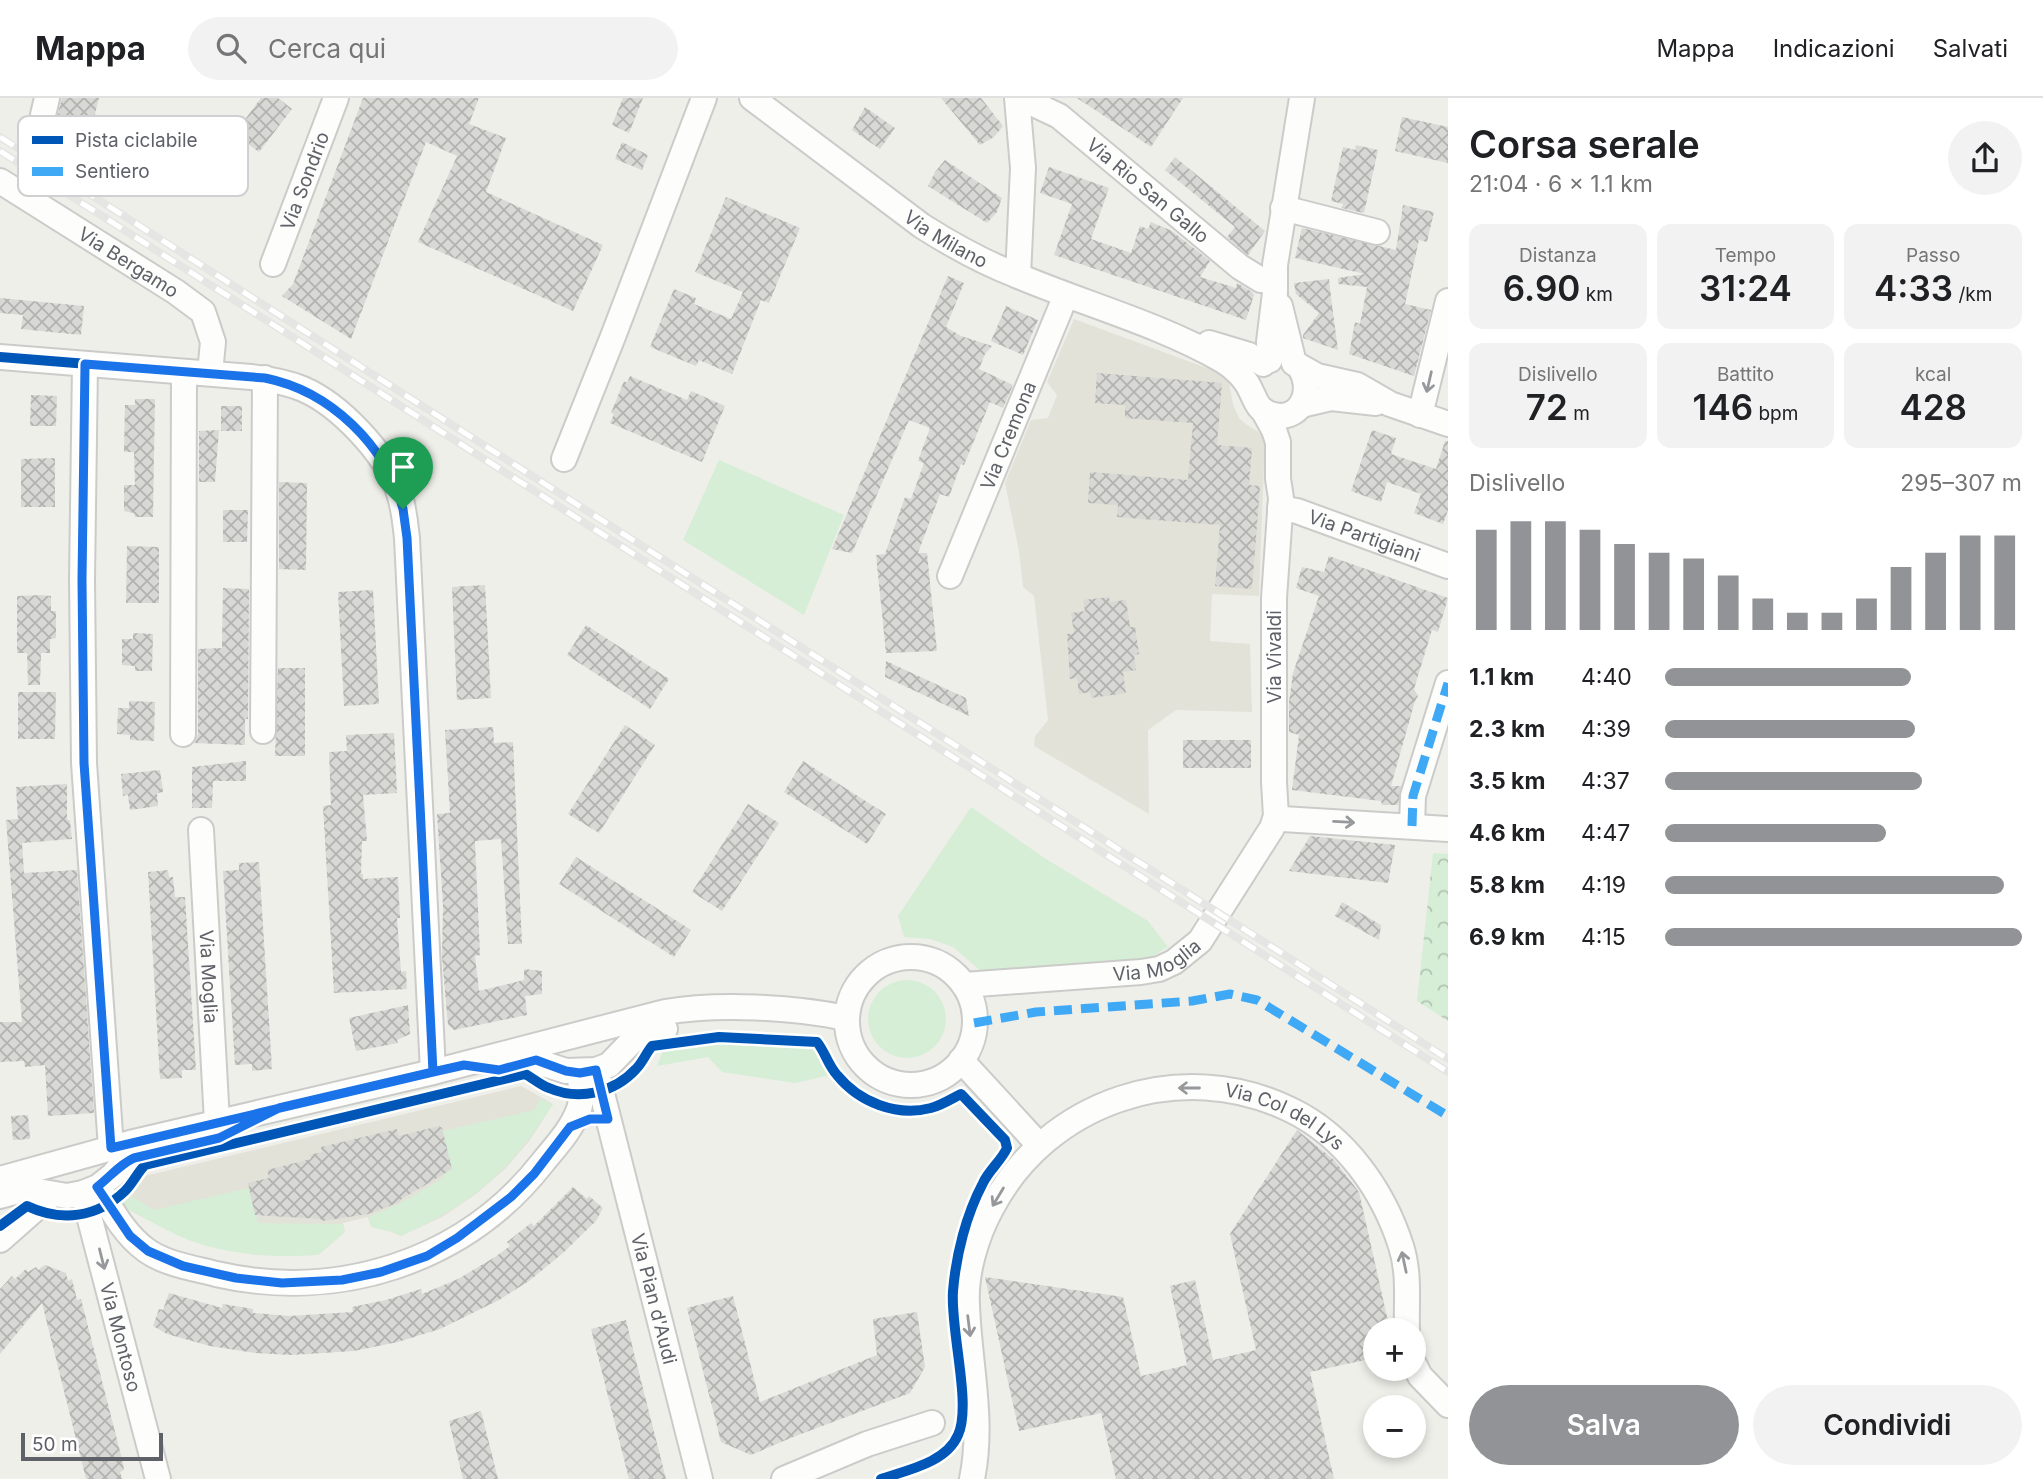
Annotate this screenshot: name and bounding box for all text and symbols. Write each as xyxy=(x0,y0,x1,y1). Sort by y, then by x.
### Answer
search box xyxy=(188,17,678,80)
text: Mappa xyxy=(35,28,146,68)
icon: search xyxy=(212,29,250,67)
text: Cerca qui xyxy=(268,33,386,64)
text: Mappa xyxy=(1656,34,1735,63)
text: Indicazioni xyxy=(1773,34,1895,63)
text: Salvati xyxy=(1933,34,2008,63)
legend xyxy=(18,116,248,196)
text: Corsa serale xyxy=(1469,121,1700,167)
button: share xyxy=(1948,121,2022,195)
street label: Via Sondrio xyxy=(275,128,334,233)
text: Pista ciclabile xyxy=(75,129,198,152)
street label: Via Rio San Gallo xyxy=(1082,133,1214,248)
text: Sentiero xyxy=(75,160,150,183)
text: 21:04 · 6 × 1.1 km xyxy=(1469,170,1653,198)
street label: Via Milano xyxy=(899,205,991,273)
street label: Via Bergamo xyxy=(74,222,183,302)
text: Distanza xyxy=(1519,244,1597,267)
text: Tempo xyxy=(1715,244,1776,267)
text: Passo xyxy=(1906,244,1960,267)
text: 6.90 xyxy=(1503,267,1580,309)
text: 31:24 xyxy=(1699,267,1792,309)
text: 4:33 xyxy=(1874,267,1953,309)
text: km xyxy=(1580,283,1613,306)
text: /km xyxy=(1953,283,1992,306)
text: Dislivello xyxy=(1518,363,1598,386)
text: Battito xyxy=(1717,363,1774,386)
text: kcal xyxy=(1915,363,1951,386)
one-way arrow xyxy=(1422,370,1435,393)
street label: Via Cremona xyxy=(975,378,1041,493)
text: 72 xyxy=(1526,386,1568,428)
text: 146 xyxy=(1693,386,1753,428)
text: 428 xyxy=(1899,386,1967,428)
text: m xyxy=(1568,402,1590,425)
text: bpm xyxy=(1753,402,1798,425)
pin xyxy=(373,437,433,509)
icon: arrive xyxy=(384,448,422,486)
text: Dislivello xyxy=(1469,469,1565,497)
text: 295–307 m xyxy=(1900,469,2022,497)
street label: Via Partigiani xyxy=(1305,505,1424,566)
street label: Via Vivaldi xyxy=(1263,610,1286,704)
text: 1.1 km xyxy=(1469,663,1534,691)
text: 4:40 xyxy=(1581,663,1632,691)
text: 2.3 km xyxy=(1469,715,1545,743)
text: 4:39 xyxy=(1581,715,1631,743)
text: 3.5 km xyxy=(1469,767,1545,795)
text: 4:37 xyxy=(1581,767,1630,795)
one-way arrow xyxy=(1332,815,1355,828)
text: 4.6 km xyxy=(1469,819,1546,847)
text: 4:47 xyxy=(1581,819,1630,847)
text: 5.8 km xyxy=(1469,871,1545,899)
text: 4:19 xyxy=(1581,871,1626,899)
text: 6.9 km xyxy=(1469,923,1545,951)
text: 4:15 xyxy=(1581,923,1626,951)
street label: Via Moglia xyxy=(195,929,223,1024)
street label: Via Moglia xyxy=(1112,934,1205,986)
street label: Via Col del Lys xyxy=(1223,1078,1350,1155)
one-way arrow xyxy=(1178,1081,1201,1095)
one-way arrow xyxy=(990,1187,1005,1206)
street label: Via Pian d'Audi xyxy=(626,1231,682,1367)
one-way arrow xyxy=(96,1247,109,1269)
one-way arrow xyxy=(1397,1251,1411,1274)
street label: Via Montoso xyxy=(95,1280,146,1394)
one-way arrow xyxy=(962,1314,975,1336)
map controls xyxy=(1363,1318,1426,1458)
button: + xyxy=(1363,1318,1426,1381)
button: Salva xyxy=(1469,1385,1739,1465)
button: Condividi xyxy=(1753,1385,2022,1465)
button: − xyxy=(1363,1395,1426,1458)
scale bar xyxy=(21,1430,163,1462)
text: 50 m xyxy=(32,1433,78,1456)

